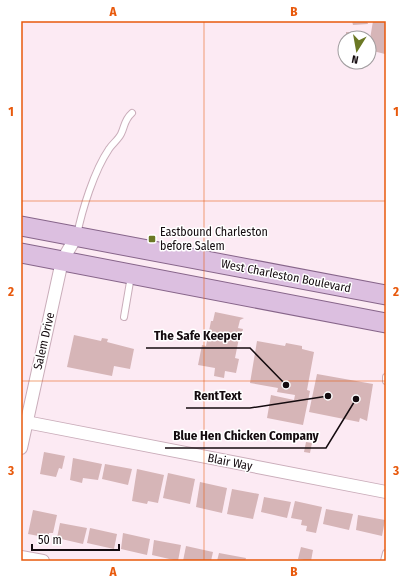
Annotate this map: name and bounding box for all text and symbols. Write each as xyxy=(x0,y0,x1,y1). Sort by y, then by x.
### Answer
text: A xyxy=(108,4,117,19)
text: B xyxy=(290,4,298,19)
north arrow xyxy=(337,30,377,70)
text: N xyxy=(351,52,360,66)
text: 1 xyxy=(8,104,14,119)
text: 1 xyxy=(393,104,399,119)
place label: Eastbound Charleston before Salem xyxy=(160,225,268,253)
marker: Eastbound Charleston before Salem xyxy=(147,234,157,244)
street label: West Charleston Boulevard xyxy=(220,257,352,295)
text: 2 xyxy=(7,284,14,299)
text: 2 xyxy=(392,284,399,299)
street label: Salem Drive xyxy=(31,311,57,371)
callout: The Safe Keeper xyxy=(146,323,250,348)
text: The Safe Keeper xyxy=(154,328,242,343)
callout: RentText xyxy=(186,383,250,408)
text: RentText xyxy=(194,388,242,403)
callout: Blue Hen Chicken Company xyxy=(165,423,326,448)
text: Blue Hen Chicken Company xyxy=(173,428,320,443)
street label: Blair Way xyxy=(206,451,254,473)
text: 3 xyxy=(7,463,14,478)
text: 3 xyxy=(392,463,399,478)
scale bar xyxy=(32,526,119,552)
text: 50 m xyxy=(38,533,62,547)
text: A xyxy=(108,564,117,579)
text: B xyxy=(290,564,298,579)

